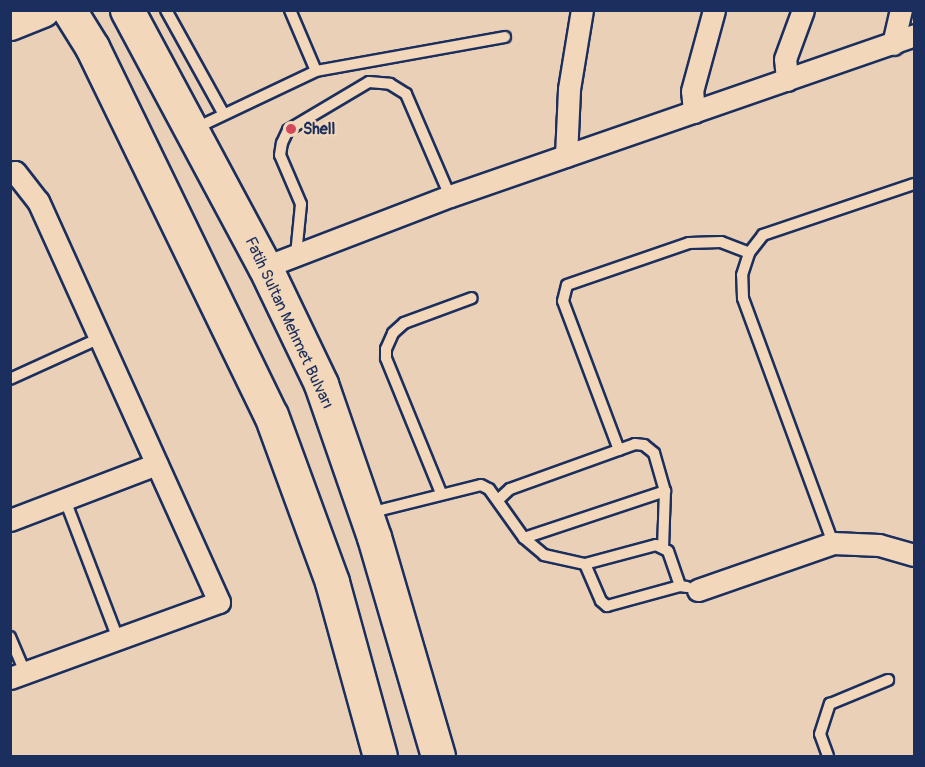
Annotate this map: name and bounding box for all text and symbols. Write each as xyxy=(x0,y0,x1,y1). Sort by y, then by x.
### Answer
place label: Shell xyxy=(303,119,335,139)
marker: Shell xyxy=(284,122,298,136)
street label: Fatih Sultan Mehmet Bulvarı xyxy=(241,234,337,412)

